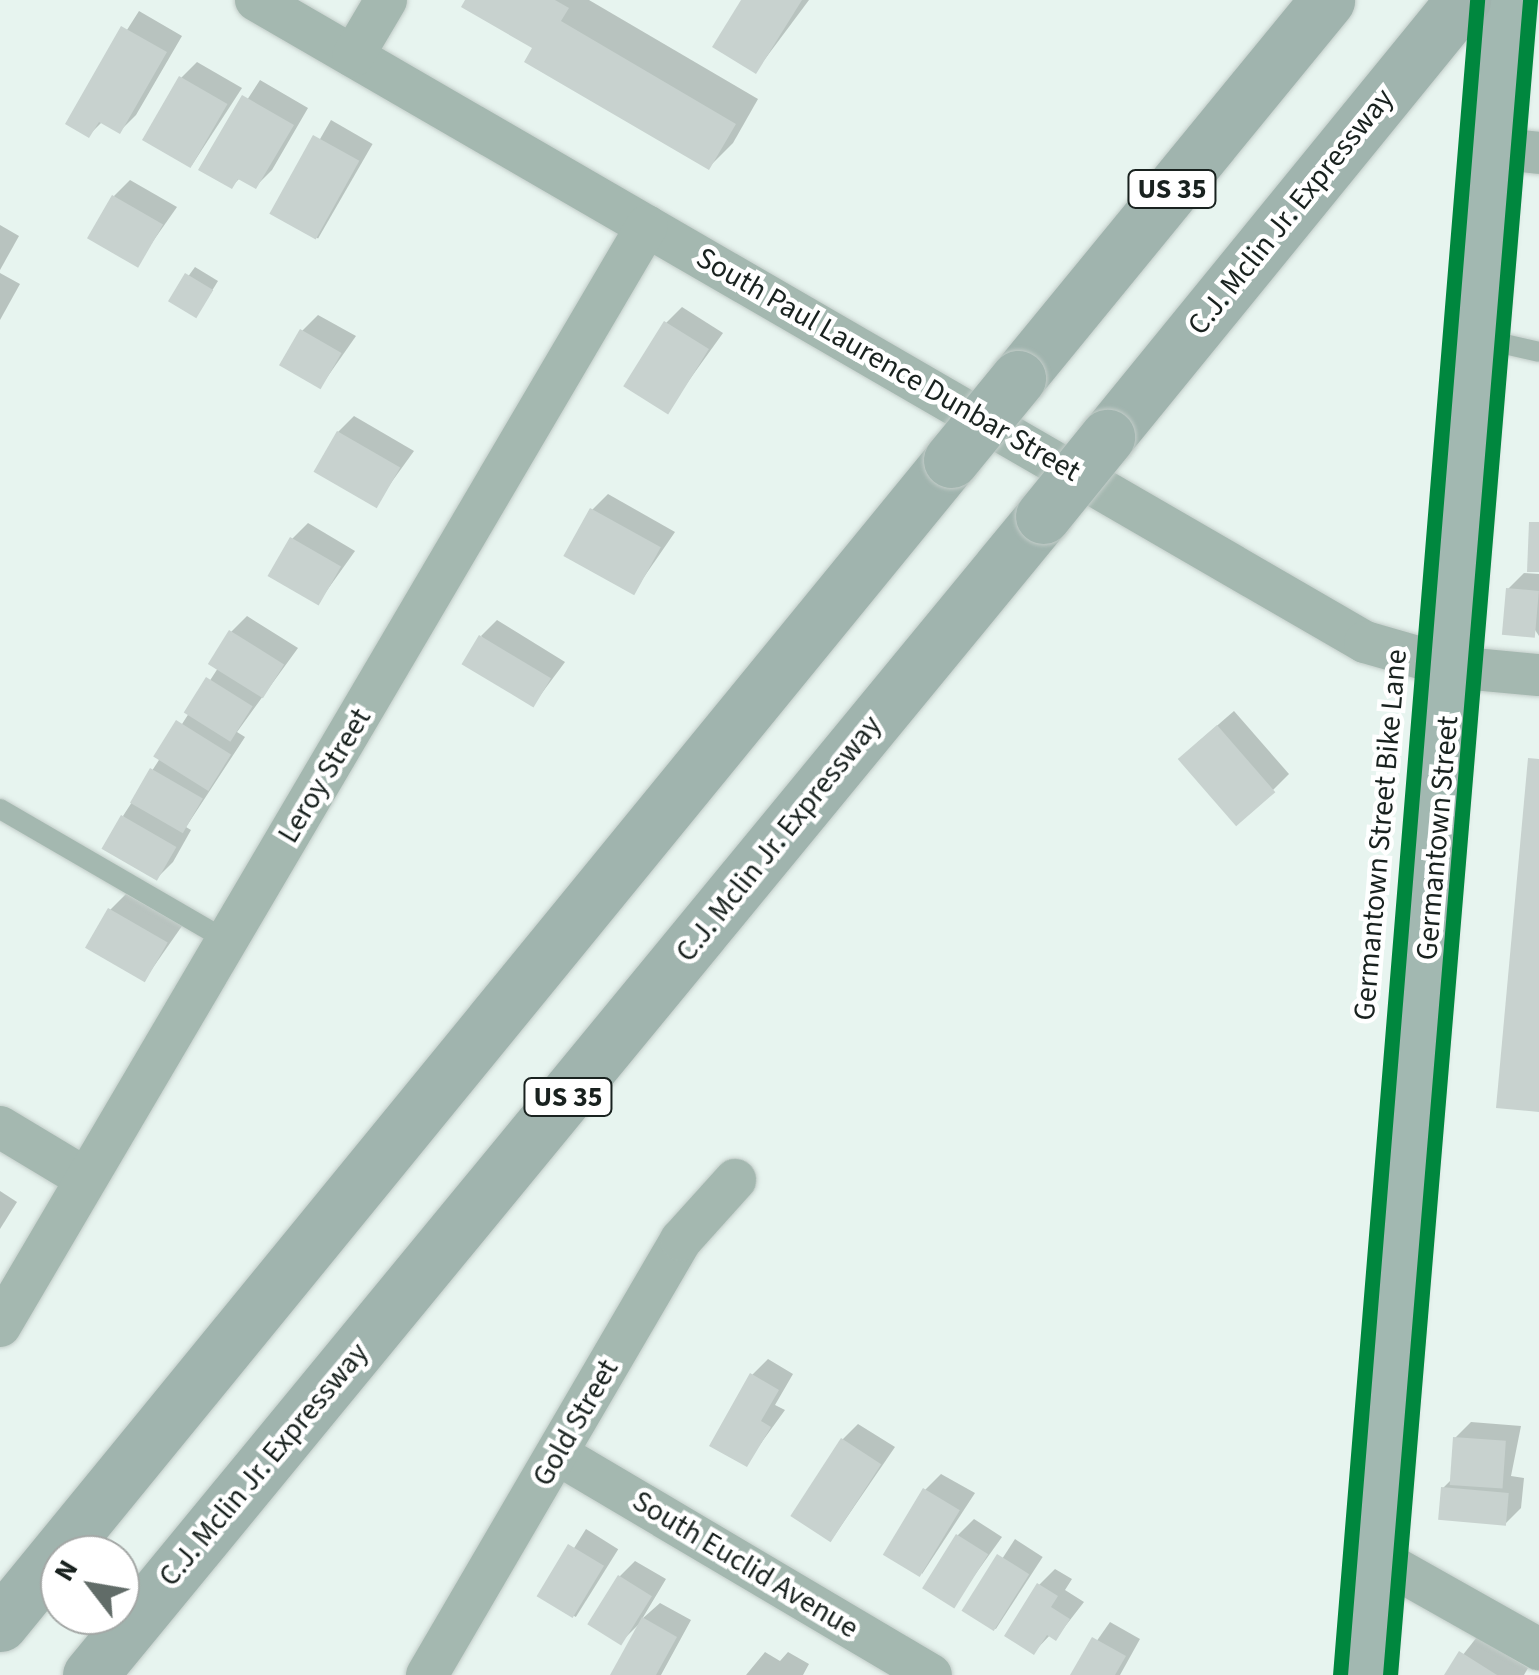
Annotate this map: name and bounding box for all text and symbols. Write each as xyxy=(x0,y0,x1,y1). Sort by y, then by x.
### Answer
street label: C.J. Mclin Jr. Expressway xyxy=(1181,82,1401,342)
road number: US 35 xyxy=(1127,166,1217,212)
street label: South Paul Laurence Dunbar Street xyxy=(690,240,1086,490)
street label: Germantown Street Bike Lane xyxy=(1347,648,1415,1022)
street label: Leroy Street xyxy=(271,702,379,850)
street label: C.J. Mclin Jr. Expressway xyxy=(669,709,889,969)
street label: Germantown Street xyxy=(1409,714,1467,962)
road number: US 35 xyxy=(523,1074,613,1120)
street label: C.J. Mclin Jr. Expressway xyxy=(152,1336,376,1594)
street label: Gold Street xyxy=(525,1353,627,1493)
street label: South Euclid Avenue xyxy=(626,1483,864,1647)
north arrow xyxy=(40,1535,140,1635)
text: N xyxy=(44,1552,88,1589)

